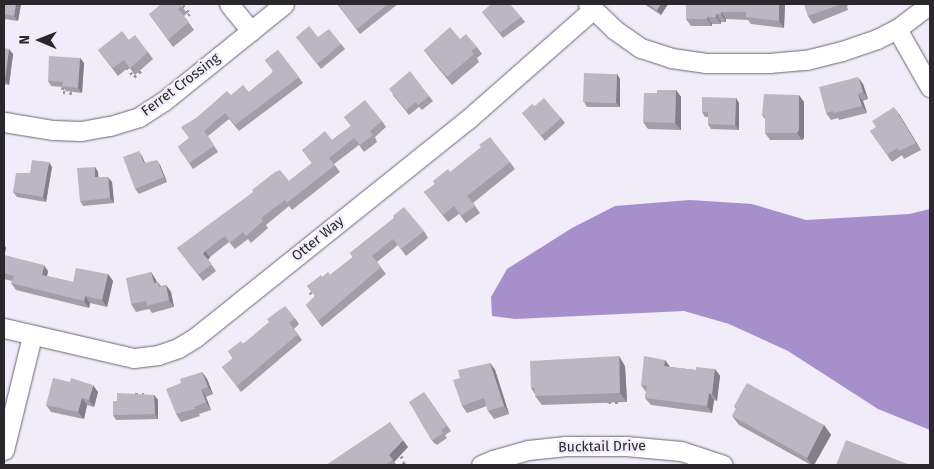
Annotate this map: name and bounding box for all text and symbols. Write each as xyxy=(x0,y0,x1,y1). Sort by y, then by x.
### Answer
north arrow xyxy=(15,15,65,65)
text: N xyxy=(16,35,33,45)
street label: Ferret Crossing xyxy=(138,50,224,120)
street label: Otter Way xyxy=(289,213,347,265)
street label: Bucktail Drive xyxy=(558,438,646,456)

